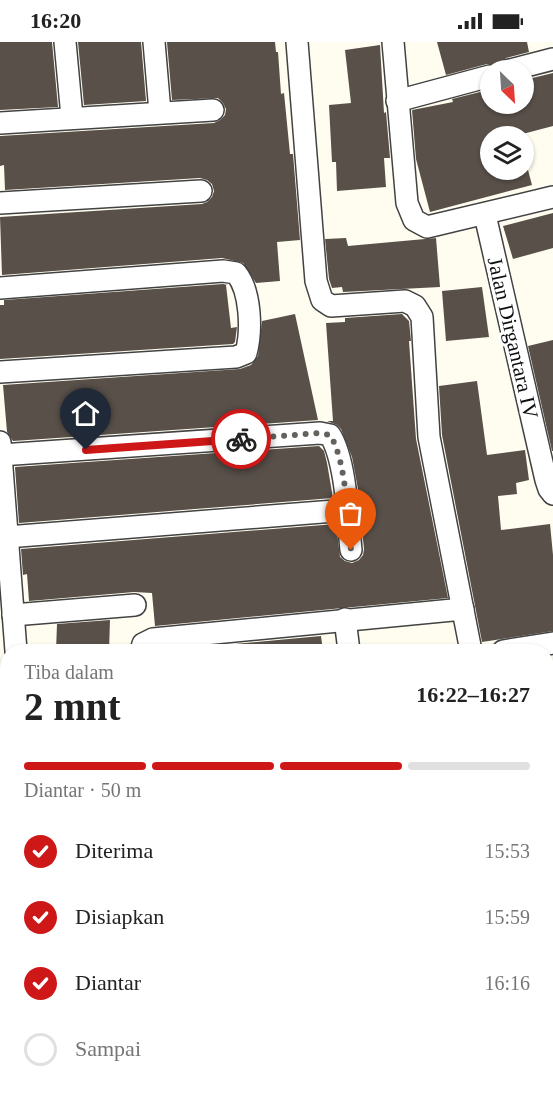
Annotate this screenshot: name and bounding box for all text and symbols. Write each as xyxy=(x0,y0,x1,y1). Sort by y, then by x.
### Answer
text: 16:20 xyxy=(30,8,81,33)
north arrow xyxy=(480,60,534,114)
map controls xyxy=(480,60,534,180)
button: layers xyxy=(480,126,534,180)
street label: Jalan Dirgantara IV xyxy=(483,255,543,421)
pin xyxy=(60,388,111,450)
icon: home xyxy=(69,397,102,430)
courier xyxy=(211,409,271,469)
icon: bike xyxy=(225,423,258,456)
pin xyxy=(325,488,376,550)
icon: bag xyxy=(334,497,367,530)
text: Tiba dalam xyxy=(24,661,114,683)
text: 16:22–16:27 xyxy=(416,682,530,707)
text: 2 mnt xyxy=(24,685,120,728)
text: Diantar · 50 m xyxy=(24,779,141,801)
icon: check xyxy=(24,835,57,868)
text: Diterima xyxy=(75,838,153,863)
text: 15:53 xyxy=(484,840,530,862)
icon: check xyxy=(24,901,57,934)
text: Disiapkan xyxy=(75,904,164,929)
text: 15:59 xyxy=(484,906,530,928)
icon: check xyxy=(24,967,57,1000)
text: Diantar xyxy=(75,970,141,995)
text: 16:16 xyxy=(484,972,530,994)
text: Sampai xyxy=(75,1036,141,1061)

